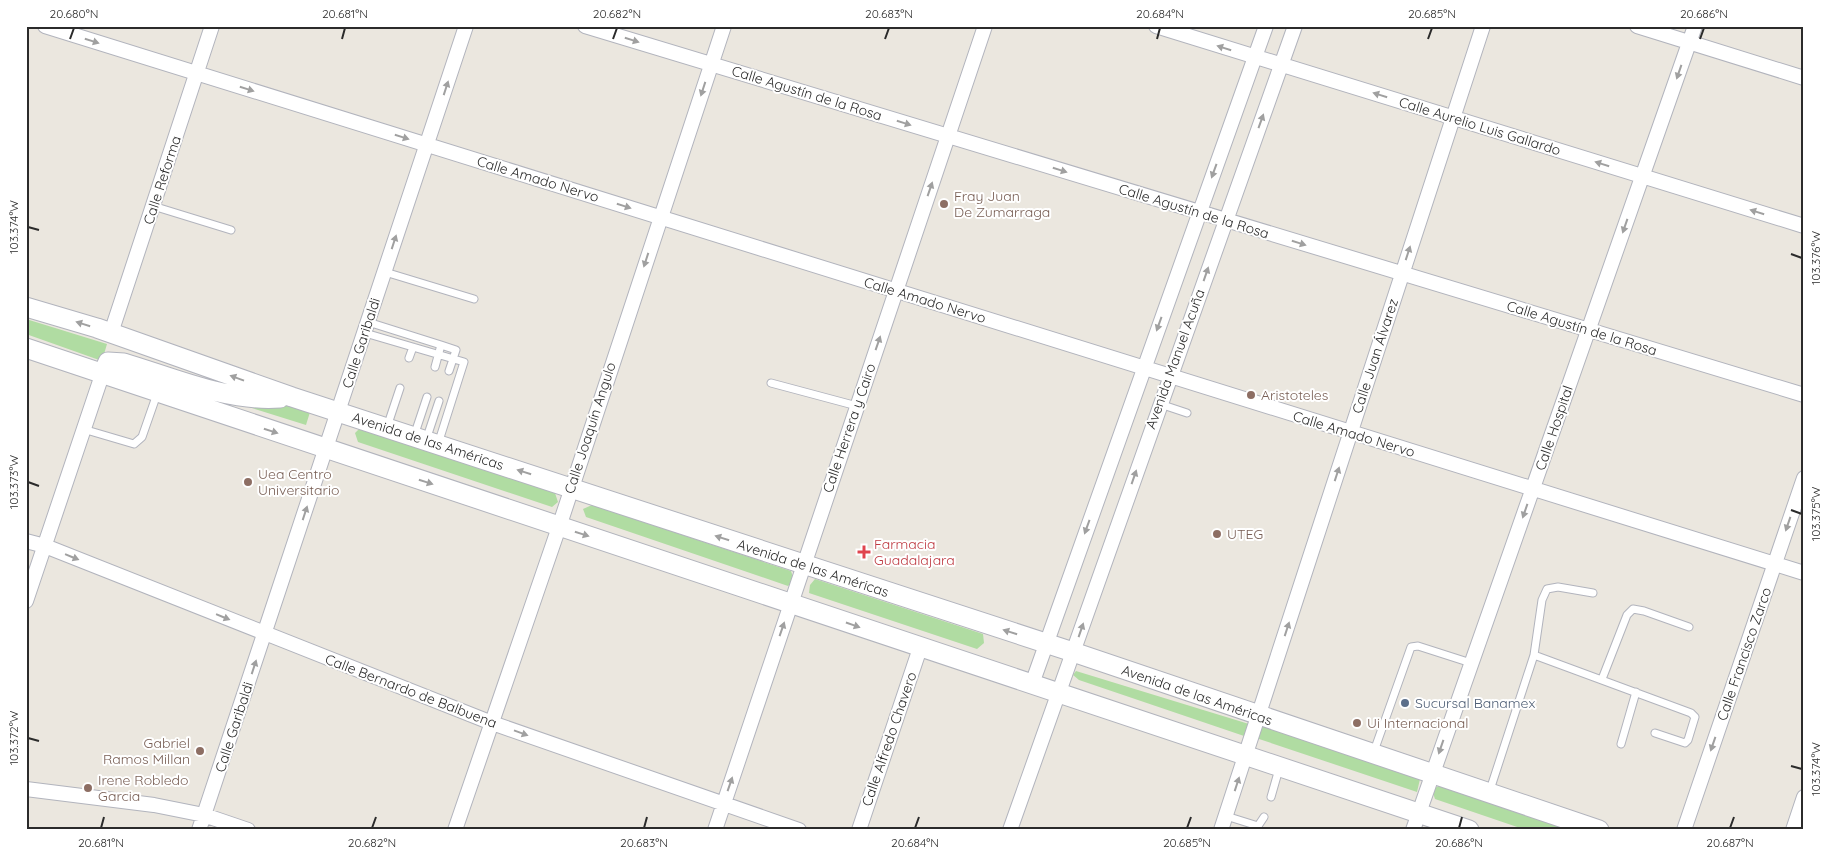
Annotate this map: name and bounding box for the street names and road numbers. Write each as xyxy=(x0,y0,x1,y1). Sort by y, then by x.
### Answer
street label: Calle Agustín de la Rosa xyxy=(730,62,884,124)
street label: Calle Aurelio Luis Gallardo xyxy=(1397,93,1563,159)
street label: Calle Reforma xyxy=(139,133,185,227)
street label: Calle Amado Nervo xyxy=(475,152,601,206)
street label: Calle Agustín de la Rosa xyxy=(1117,180,1271,242)
street label: Calle Amado Nervo xyxy=(862,273,988,327)
street label: Avenida Manuel Acuña xyxy=(1141,287,1209,431)
street label: Calle Garibaldi xyxy=(338,296,384,390)
street label: Calle Juan Álvarez xyxy=(1348,296,1402,416)
street label: Calle Agustín de la Rosa xyxy=(1505,297,1659,359)
street label: Calle Joaquín Angulo xyxy=(560,360,620,496)
street label: Calle Herrera y Cairo xyxy=(818,361,880,495)
street label: Calle Hospital xyxy=(1531,383,1577,473)
street label: Calle Amado Nervo xyxy=(1291,407,1417,461)
street label: Avenida de las Américas xyxy=(350,408,506,474)
street label: Avenida de las Américas xyxy=(735,535,891,601)
street label: Calle Francisco Zarco xyxy=(1713,585,1775,723)
street label: Calle Bernardo de Balbuena xyxy=(323,650,499,732)
street label: Avenida de las Américas xyxy=(1119,661,1275,729)
street label: Calle Alfredo Chavero xyxy=(858,669,920,809)
street label: Calle Garibaldi xyxy=(211,680,257,774)

